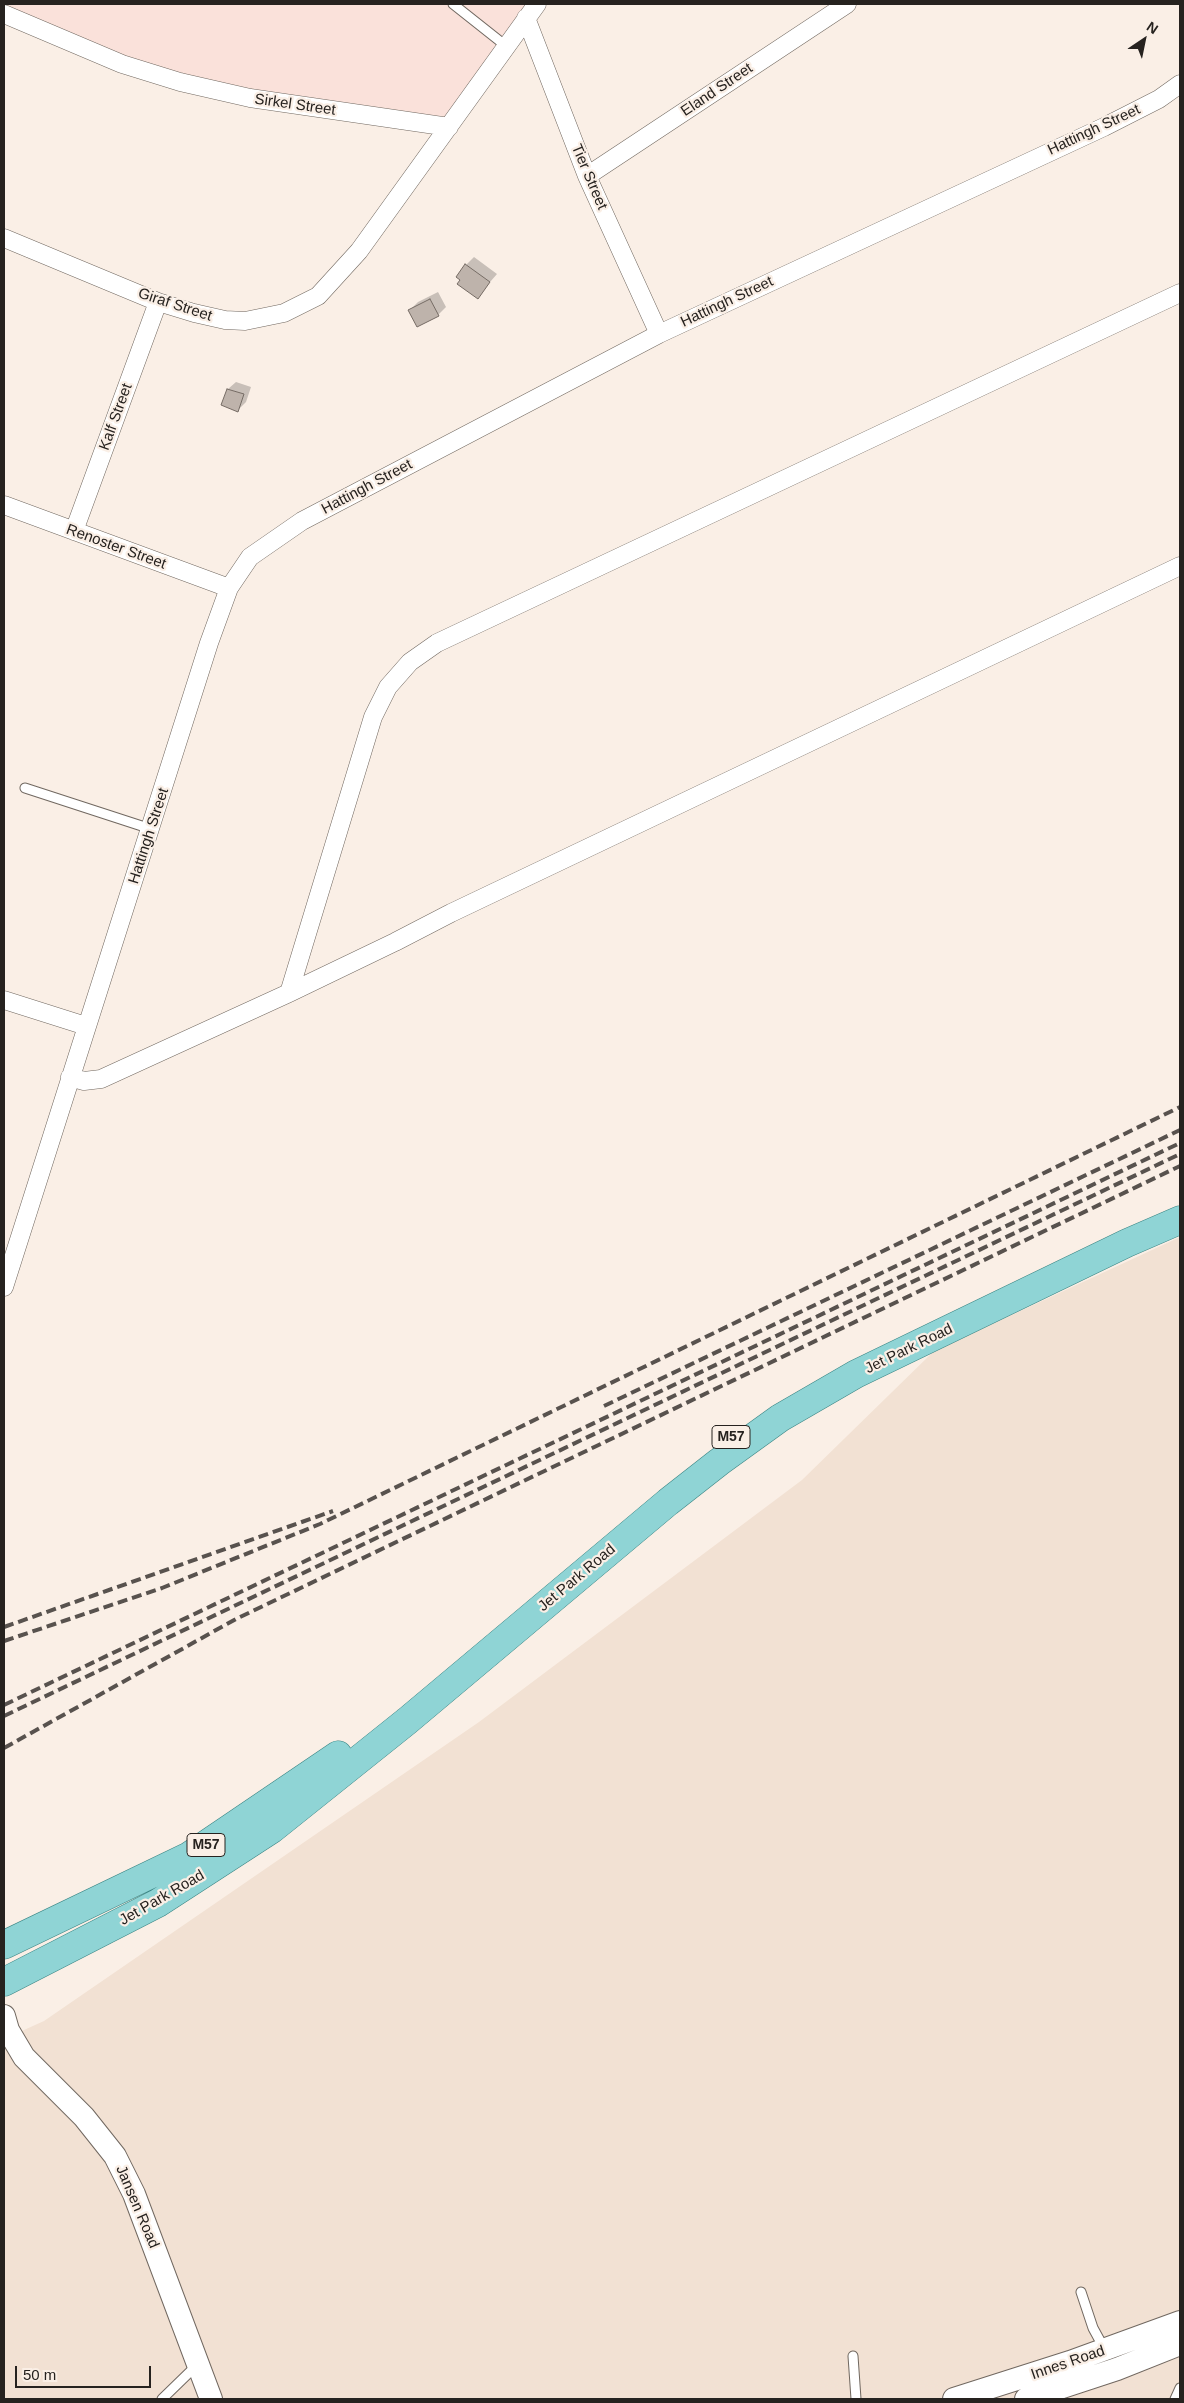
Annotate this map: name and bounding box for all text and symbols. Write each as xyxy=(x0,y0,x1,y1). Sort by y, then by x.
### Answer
north arrow xyxy=(1119,15,1169,65)
text: N xyxy=(1144,18,1161,37)
street label: Eland Street xyxy=(678,59,756,121)
street label: Sirkel Street xyxy=(253,90,337,120)
street label: Hattingh Street xyxy=(1045,101,1143,159)
street label: Tier Street xyxy=(567,142,611,212)
street label: Hattingh Street xyxy=(678,273,776,331)
street label: Giraf Street xyxy=(136,285,214,325)
street label: Kalf Street xyxy=(96,381,136,453)
street label: Hattingh Street xyxy=(319,456,415,518)
street label: Renoster Street xyxy=(64,521,168,573)
street label: Hattingh Street xyxy=(125,786,173,886)
street label: Jet Park Road xyxy=(862,1320,956,1378)
road number: M57 xyxy=(712,1425,750,1448)
street label: Jet Park Road xyxy=(535,1541,619,1615)
road number: M57 xyxy=(187,1834,225,1856)
street label: Jet Park Road xyxy=(116,1866,208,1930)
street label: Jansen Road xyxy=(111,2163,163,2251)
street label: Innes Road xyxy=(1029,2342,1107,2384)
scale bar xyxy=(18,2356,154,2388)
text: 50 m xyxy=(23,2366,56,2383)

